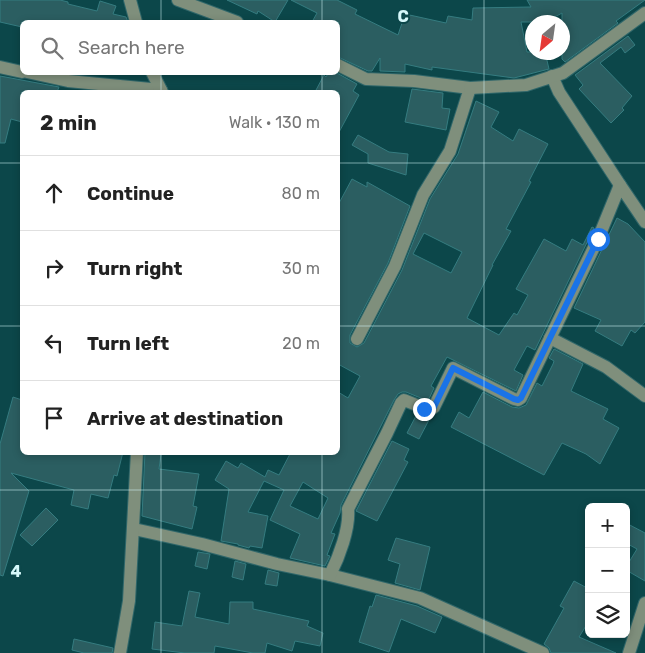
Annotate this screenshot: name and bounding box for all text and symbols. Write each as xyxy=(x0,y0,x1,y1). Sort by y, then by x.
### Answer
text: C xyxy=(397,7,409,26)
north arrow xyxy=(525,15,570,60)
search box xyxy=(20,20,340,75)
icon: search xyxy=(38,34,66,62)
text: Search here xyxy=(78,36,185,59)
text: 2 min xyxy=(40,110,97,135)
text: Walk · 130 m xyxy=(229,113,320,132)
icon: ahead xyxy=(40,179,68,207)
text: Continue xyxy=(87,182,174,205)
text: 80 m xyxy=(282,184,320,203)
route start xyxy=(587,228,610,251)
icon: right xyxy=(40,254,68,282)
text: Turn right xyxy=(87,257,182,280)
text: 30 m xyxy=(282,259,320,278)
icon: left xyxy=(40,329,68,357)
text: Turn left xyxy=(87,332,169,355)
text: 20 m xyxy=(282,334,320,353)
route end xyxy=(413,398,436,421)
icon: arrive xyxy=(40,404,68,432)
text: Arrive at destination xyxy=(87,407,283,430)
map controls xyxy=(585,503,630,638)
button: + xyxy=(585,503,630,548)
button: − xyxy=(585,548,630,593)
text: 4 xyxy=(11,562,22,581)
button: layers xyxy=(585,593,630,638)

